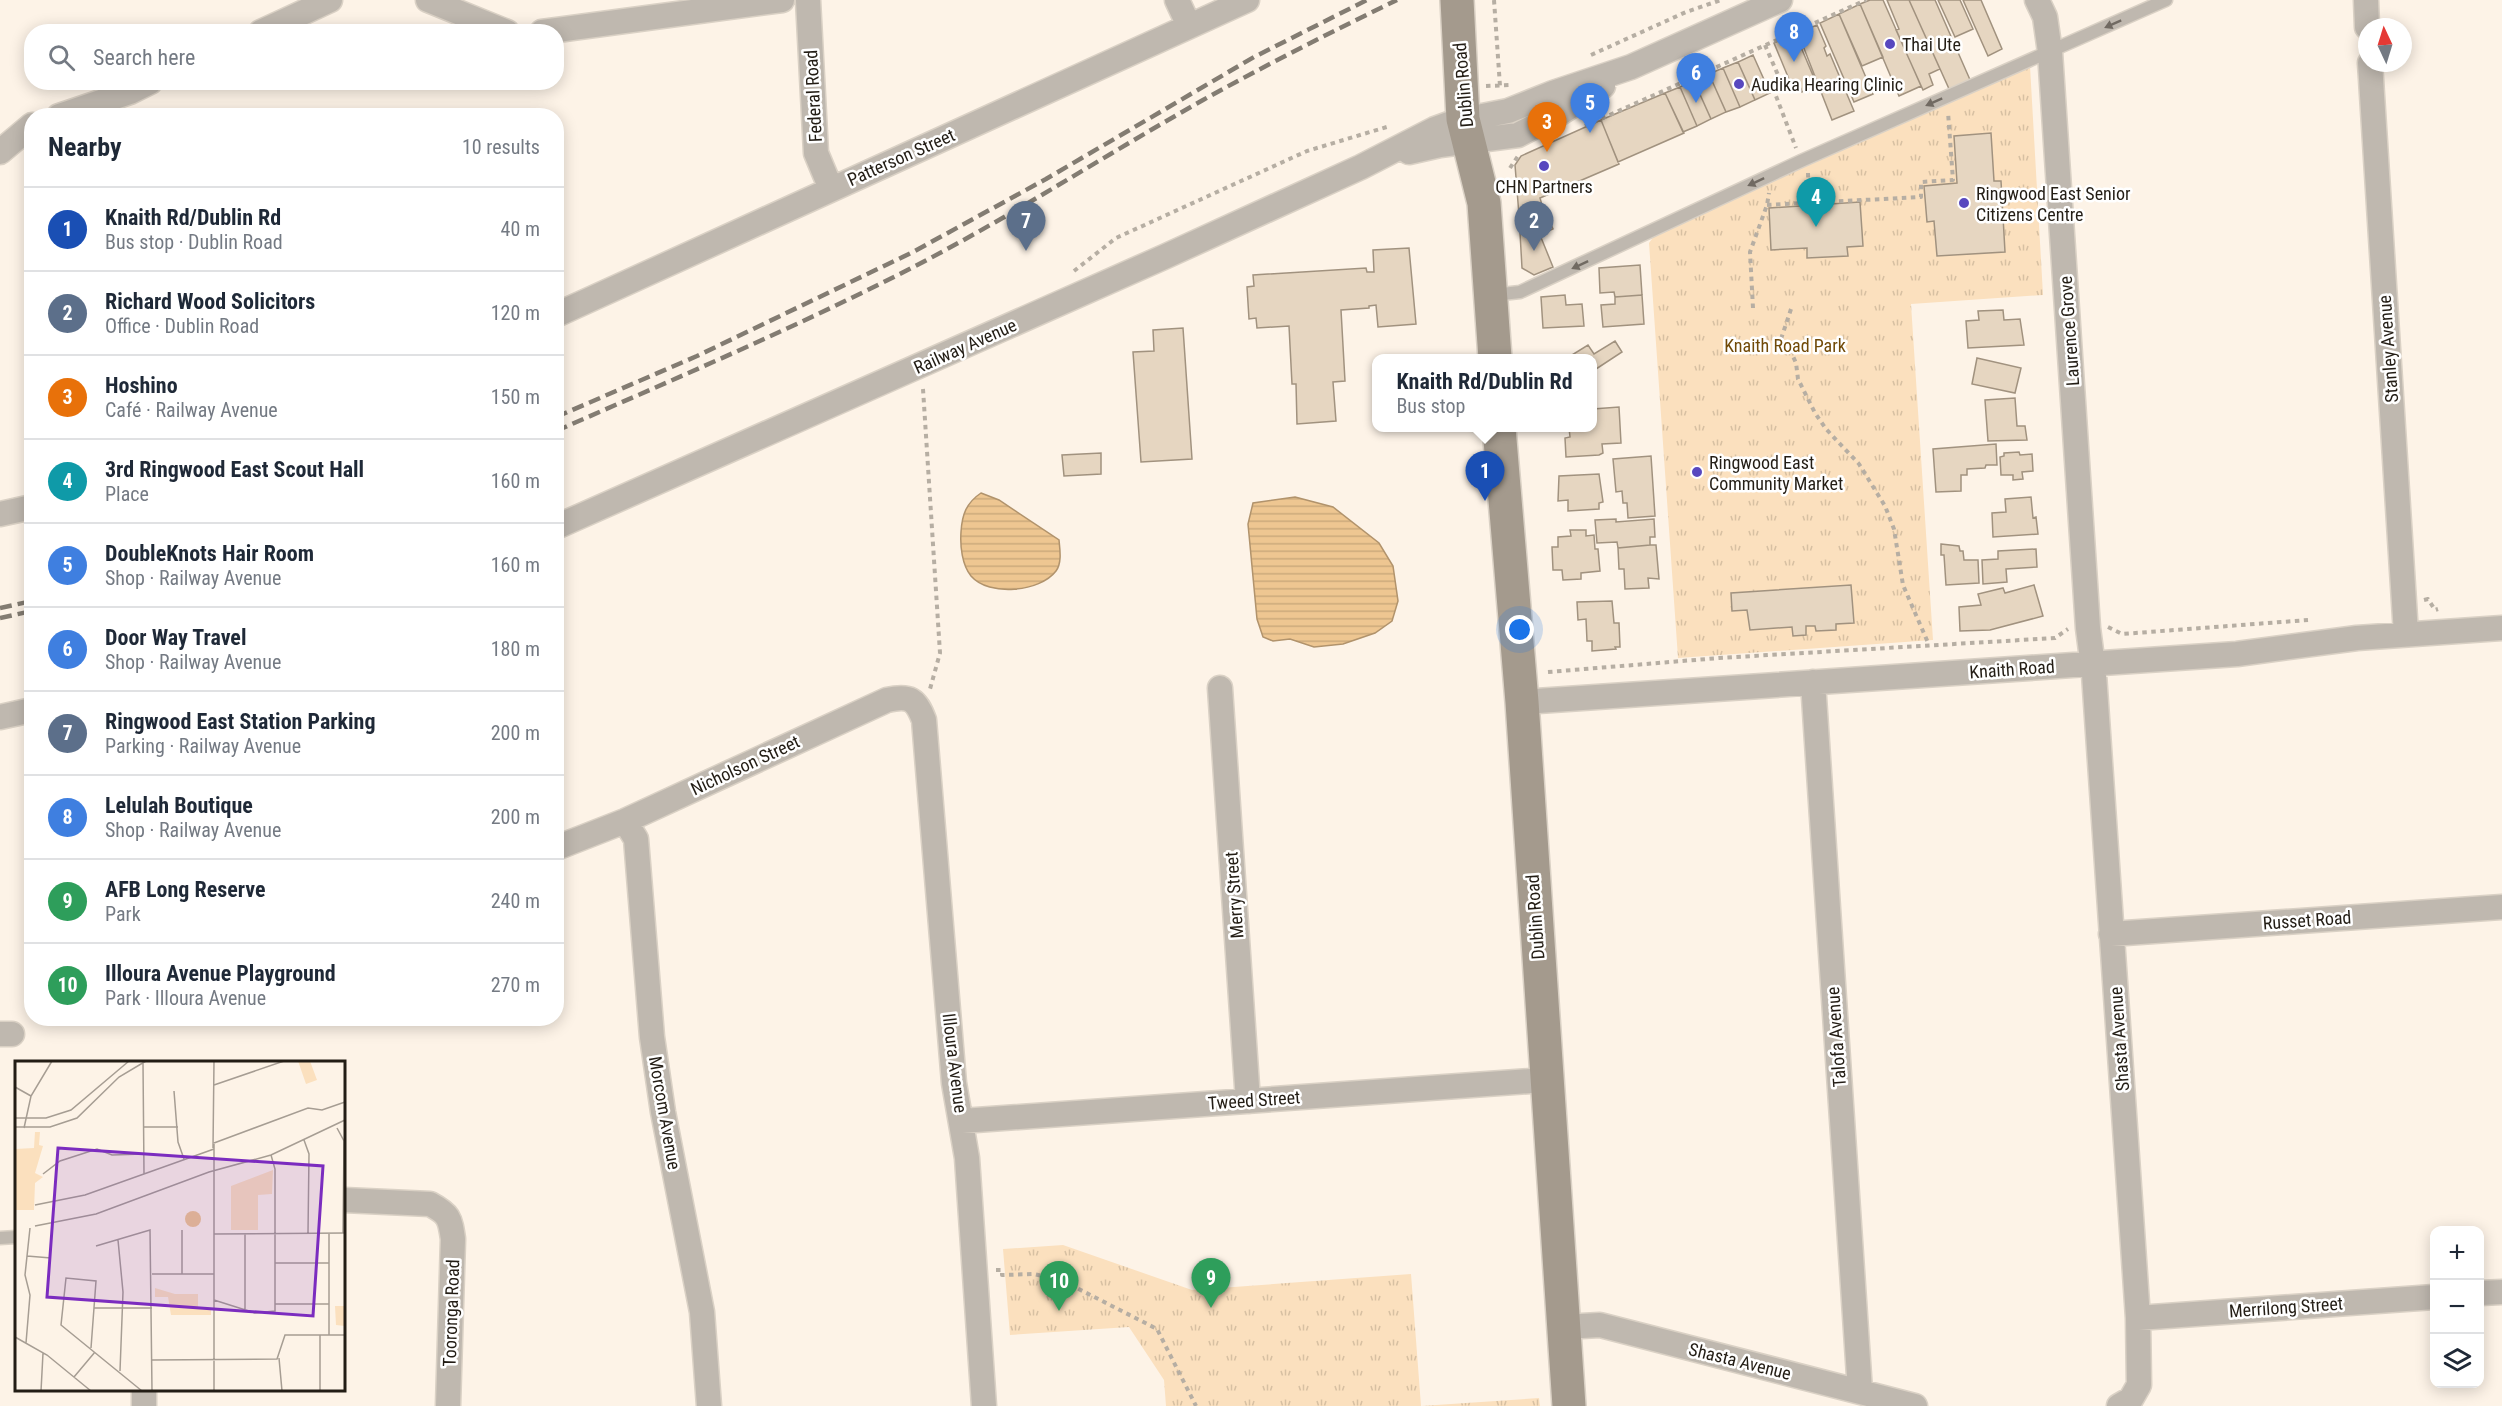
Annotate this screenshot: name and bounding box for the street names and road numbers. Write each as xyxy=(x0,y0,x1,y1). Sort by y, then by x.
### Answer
street label: Dublin Road xyxy=(1449,42,1477,128)
street label: Federal Road xyxy=(800,49,826,143)
street label: Patterson Street xyxy=(844,124,958,190)
street label: Laurence Grove xyxy=(2055,275,2083,387)
street label: Stanley Avenue xyxy=(2374,294,2402,404)
street label: Railway Avenue xyxy=(910,314,1020,378)
street label: Knaith Road xyxy=(1969,656,2055,682)
street label: Nicholson Street xyxy=(687,731,803,799)
street label: Merry Street xyxy=(1220,851,1248,939)
street label: Dublin Road xyxy=(1522,874,1548,960)
street label: Russet Road xyxy=(2262,906,2352,934)
street label: Talofa Avenue xyxy=(1822,986,1850,1088)
street label: Shasta Avenue xyxy=(2105,986,2133,1092)
street label: Illoura Avenue xyxy=(938,1012,972,1114)
street label: Morcom Avenue xyxy=(645,1055,685,1171)
street label: Tweed Street xyxy=(1207,1086,1301,1114)
street label: Tooronga Road xyxy=(439,1259,463,1367)
street label: Merrilong Street xyxy=(2228,1293,2344,1321)
street label: Shasta Avenue xyxy=(1687,1338,1793,1384)

